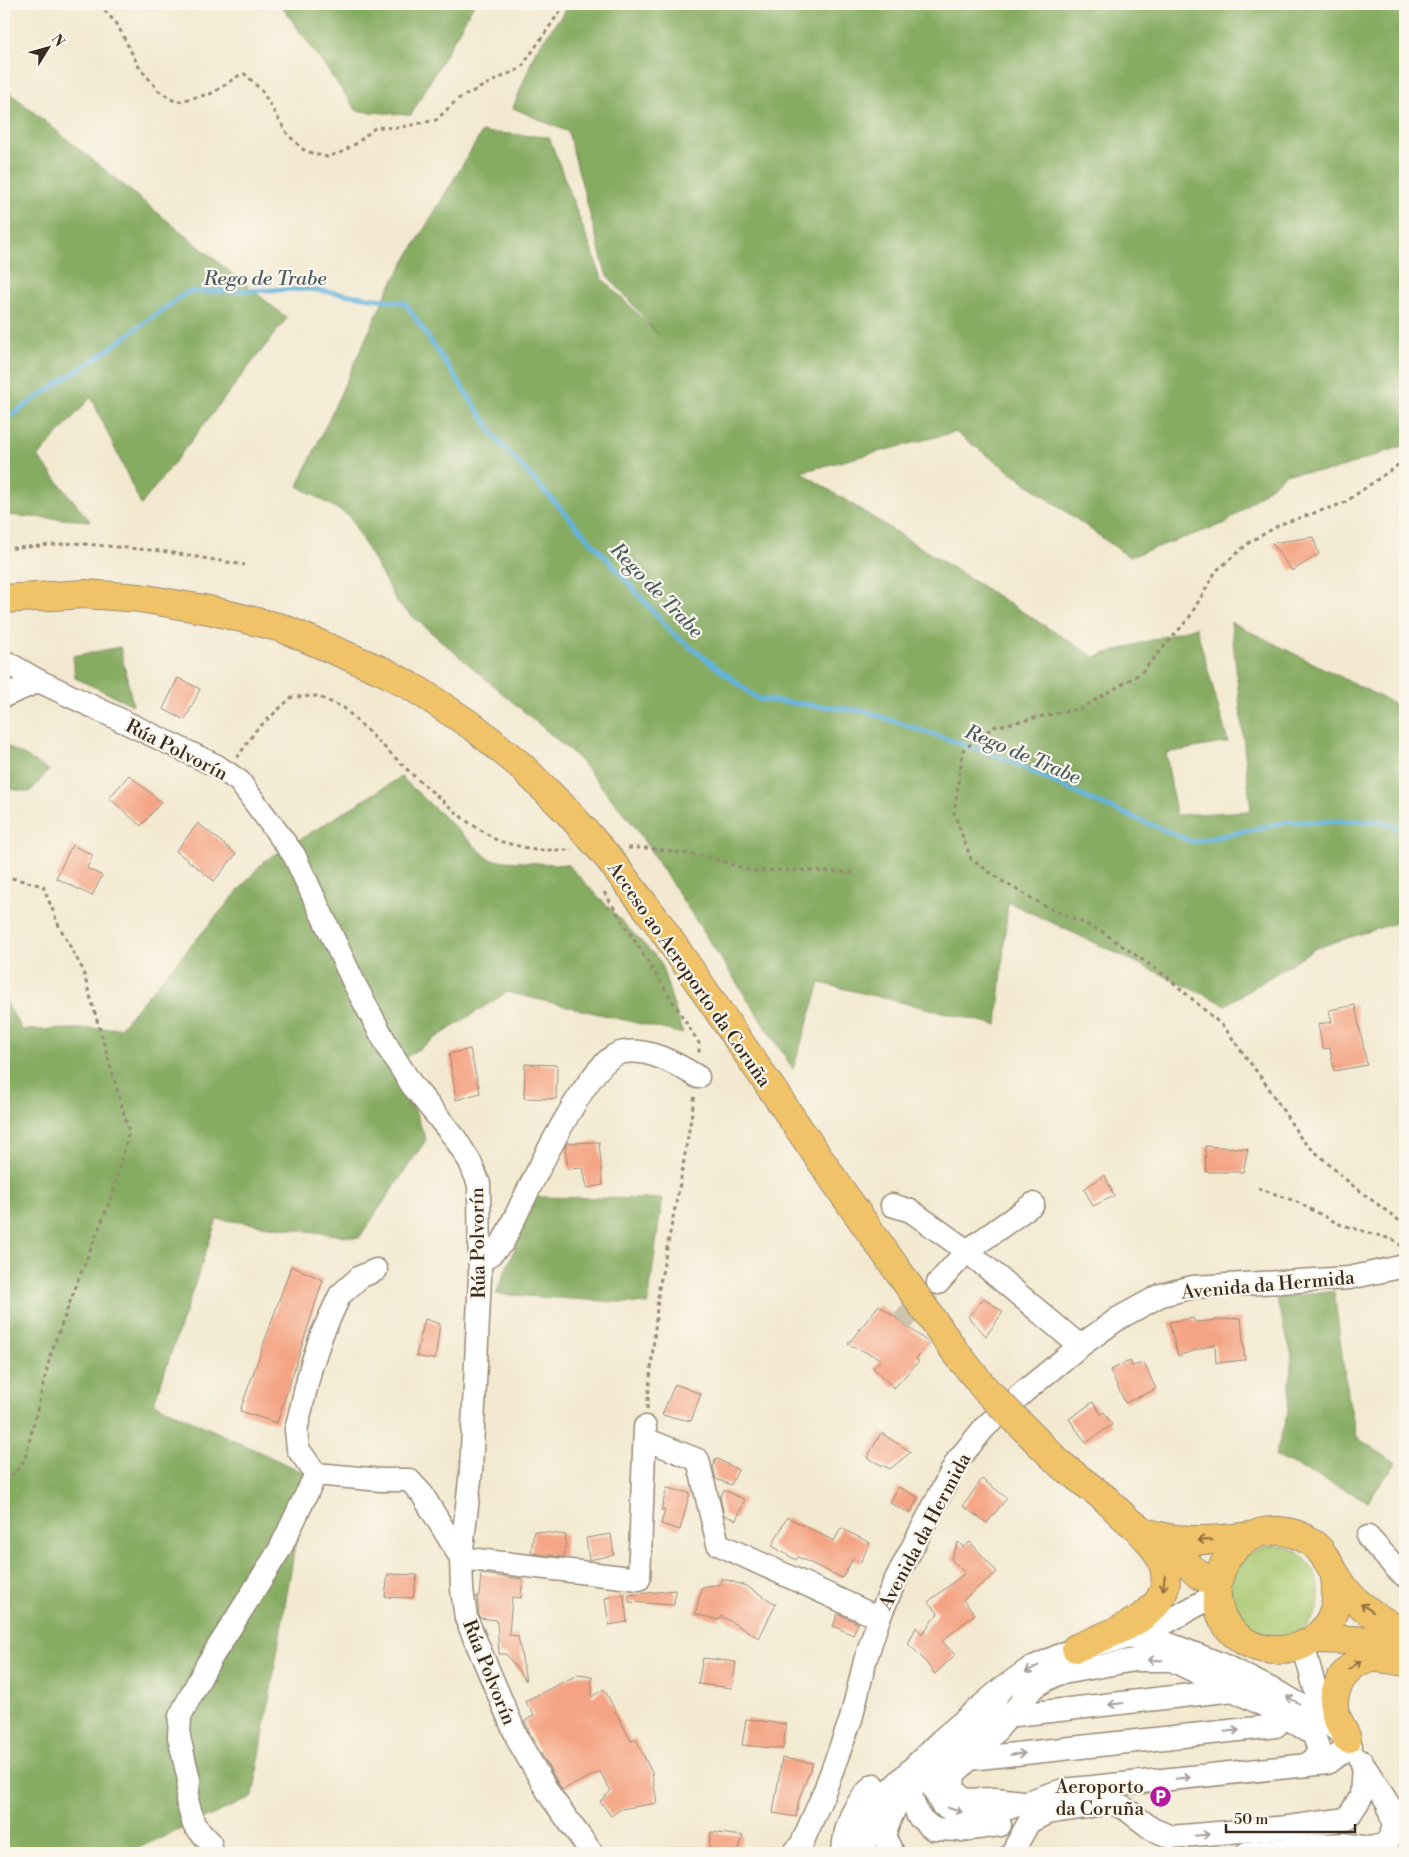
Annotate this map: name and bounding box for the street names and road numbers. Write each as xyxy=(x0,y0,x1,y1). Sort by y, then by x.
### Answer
street label: Rúa Polvorín xyxy=(121,714,232,786)
street label: Acceso ao Aeroporto da Coruña xyxy=(602,857,776,1092)
street label: Rúa Polvorín xyxy=(465,1187,491,1299)
street label: Avenida da Hermida xyxy=(1179,1265,1356,1305)
street label: Avenida da Hermida xyxy=(873,1449,976,1615)
street label: Rúa Polvorín xyxy=(457,1616,521,1729)

